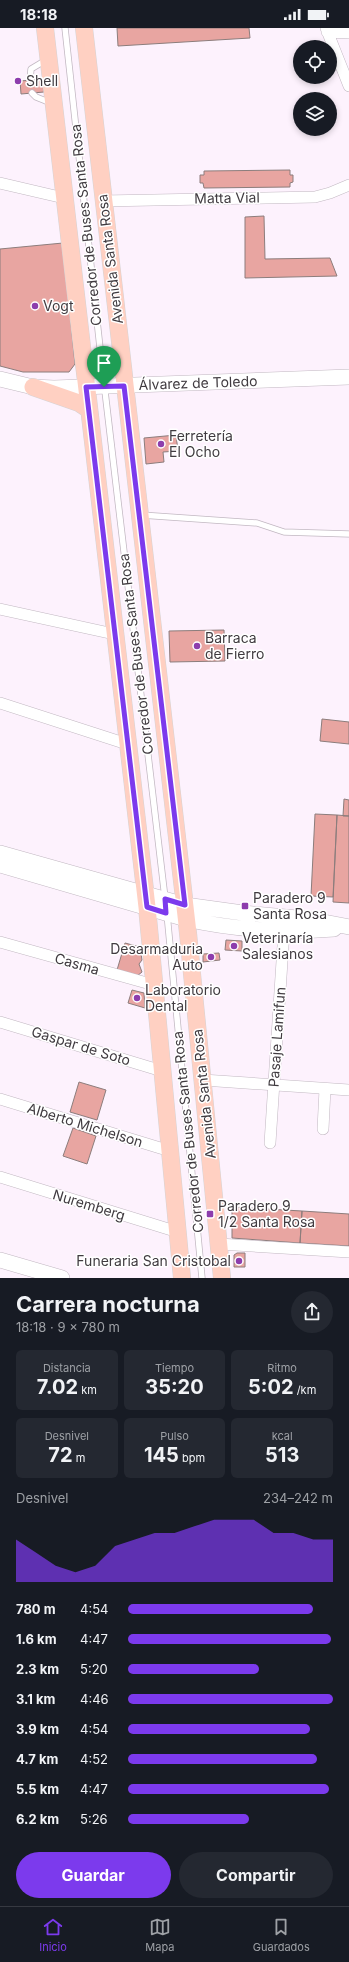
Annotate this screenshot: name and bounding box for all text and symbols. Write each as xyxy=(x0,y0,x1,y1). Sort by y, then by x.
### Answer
text: 18:18 xyxy=(20,5,57,24)
map controls xyxy=(293,40,337,136)
button: locate xyxy=(293,40,337,84)
place label: Shell xyxy=(26,72,58,89)
marker: Shell xyxy=(13,76,23,86)
button: layers xyxy=(293,92,337,136)
street label: Corredor de Buses Santa Rosa xyxy=(66,123,105,327)
street label: Matta Vial xyxy=(194,188,260,207)
street label: Avenida Santa Rosa xyxy=(93,193,126,325)
place label: Vogt xyxy=(43,297,74,314)
marker: Vogt xyxy=(30,301,40,311)
pin xyxy=(87,346,121,387)
icon: arrive xyxy=(93,352,115,374)
street label: Álvarez de Toledo xyxy=(138,372,258,393)
place label: Ferretería El Ocho xyxy=(169,427,233,460)
marker: Ferretería El Ocho xyxy=(156,439,166,449)
street label: Corredor de Buses Santa Rosa xyxy=(115,553,156,756)
place label: Barraca de Fierro xyxy=(205,629,264,662)
marker: Barraca de Fierro xyxy=(192,641,202,651)
place label: Paradero 9 Santa Rosa xyxy=(253,889,327,922)
marker: Paradero 9 Santa Rosa xyxy=(240,901,250,911)
place label: Veterinaría Salesianos xyxy=(242,929,313,962)
place label: Desarmaduria Auto xyxy=(110,940,203,973)
marker: Veterinaría Salesianos xyxy=(229,941,239,951)
street label: Casma xyxy=(53,949,101,978)
marker: Desarmaduria Auto xyxy=(206,952,216,962)
place label: Laboratorio Dental xyxy=(145,981,221,1014)
street label: Pasaje Lamifun xyxy=(265,986,288,1088)
marker: Laboratorio Dental xyxy=(132,993,142,1003)
street label: Gaspar de Soto xyxy=(30,1022,133,1069)
street label: Avenida Santa Rosa xyxy=(188,1028,219,1160)
street label: Corredor de Buses Santa Rosa xyxy=(168,1030,207,1234)
street label: Alberto Michelson xyxy=(25,1099,145,1150)
street label: Nuremberg xyxy=(51,1185,127,1224)
place label: Paradero 9 1/2 Santa Rosa xyxy=(218,1197,315,1230)
marker: Paradero 9 1/2 Santa Rosa xyxy=(205,1209,215,1219)
place label: Funeraria San Cristobal xyxy=(76,1252,231,1269)
marker: Funeraria San Cristobal xyxy=(234,1256,244,1266)
text: Carrera nocturna xyxy=(16,1291,200,1317)
button: share xyxy=(291,1291,333,1333)
text: 18:18 · 9 × 780 m xyxy=(16,1319,120,1335)
text: Distancia xyxy=(43,1361,91,1375)
text: Tiempo xyxy=(155,1361,194,1375)
text: Ritmo xyxy=(267,1361,297,1375)
text: 7.02 xyxy=(37,1375,78,1399)
text: 35:20 xyxy=(145,1375,204,1399)
text: 5:02 xyxy=(248,1375,294,1399)
text: km xyxy=(78,1383,97,1397)
text: /km xyxy=(294,1383,316,1397)
text: Desnivel xyxy=(45,1429,89,1443)
text: Pulso xyxy=(160,1429,189,1443)
text: kcal xyxy=(272,1429,293,1443)
text: 72 xyxy=(48,1443,73,1467)
text: 145 xyxy=(144,1443,179,1467)
text: 513 xyxy=(265,1443,299,1467)
text: m xyxy=(73,1451,85,1465)
text: bpm xyxy=(179,1451,205,1465)
text: Desnivel xyxy=(16,1490,68,1506)
text: 234–242 m xyxy=(263,1490,333,1506)
text: 780 m xyxy=(16,1601,56,1617)
text: 4:54 xyxy=(80,1601,108,1617)
text: 1.6 km xyxy=(16,1631,57,1647)
text: 4:47 xyxy=(80,1631,108,1647)
text: 2.3 km xyxy=(16,1661,59,1677)
text: 5:20 xyxy=(80,1661,108,1677)
text: 3.1 km xyxy=(16,1691,55,1707)
text: 4:46 xyxy=(80,1691,109,1707)
text: 3.9 km xyxy=(16,1721,59,1737)
text: 4:54 xyxy=(80,1721,108,1737)
text: 4.7 km xyxy=(16,1751,58,1767)
text: 4:52 xyxy=(80,1751,108,1767)
text: 5.5 km xyxy=(16,1781,59,1797)
text: 4:47 xyxy=(80,1781,108,1797)
text: 6.2 km xyxy=(16,1811,59,1827)
text: 5:26 xyxy=(80,1811,108,1827)
button: Guardar xyxy=(16,1852,171,1898)
button: Compartir xyxy=(179,1852,333,1898)
tab: Inicio xyxy=(39,1916,67,1954)
tab: Mapa xyxy=(145,1916,174,1954)
tab: Guardados xyxy=(253,1916,310,1954)

